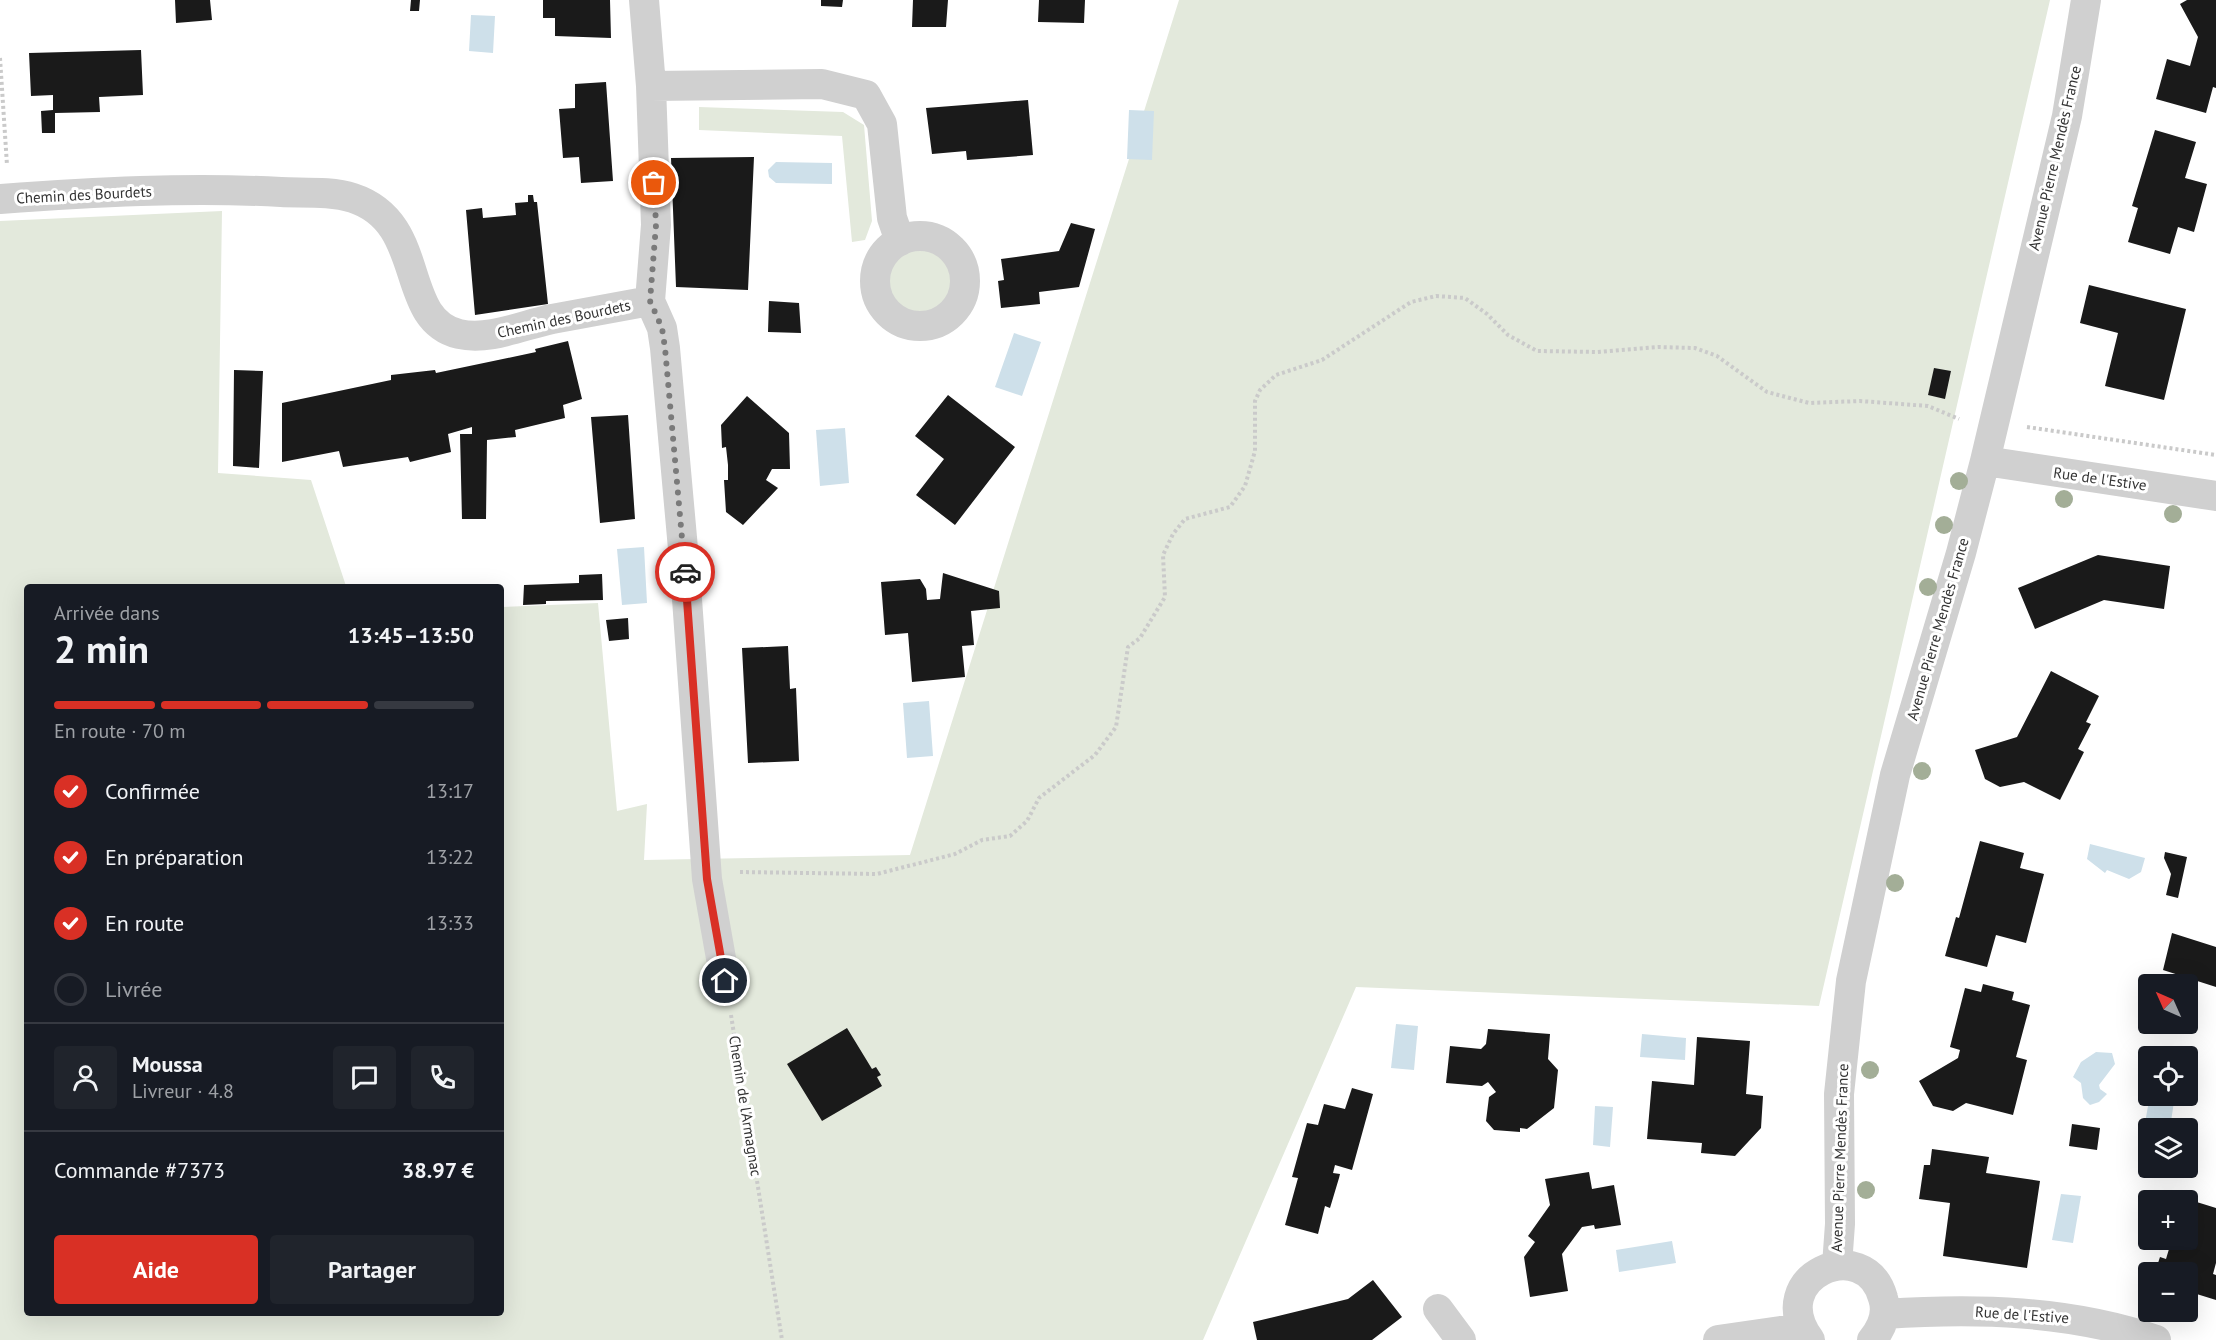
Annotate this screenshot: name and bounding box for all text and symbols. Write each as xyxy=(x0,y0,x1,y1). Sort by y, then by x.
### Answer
street label: Avenue Pierre Mendès France xyxy=(2024,64,2085,252)
pin xyxy=(628,157,679,208)
icon: bag xyxy=(637,166,670,199)
street label: Chemin des Bourdets xyxy=(16,181,152,208)
street label: Chemin des Bourdets xyxy=(495,295,632,342)
street label: Rue de l'Estive xyxy=(2052,463,2148,494)
street label: Avenue Pierre Mendès France xyxy=(1902,535,1973,722)
courier xyxy=(655,542,715,602)
icon: car xyxy=(669,556,702,589)
text: Arrivée dans xyxy=(54,600,160,626)
text: 13:45–13:50 xyxy=(348,621,474,649)
text: 2 min xyxy=(54,623,149,674)
text: En route · 70 m xyxy=(54,718,185,744)
icon: check xyxy=(54,775,87,808)
text: Confirmée xyxy=(105,777,200,805)
text: 13:17 xyxy=(426,778,474,804)
icon: check xyxy=(54,841,87,874)
text: En préparation xyxy=(105,843,244,871)
text: 13:22 xyxy=(426,844,474,870)
icon: check xyxy=(54,907,87,940)
text: En route xyxy=(105,909,184,937)
text: 13:33 xyxy=(426,910,474,936)
pin xyxy=(699,955,750,1006)
icon: home xyxy=(708,964,741,997)
north arrow xyxy=(2138,974,2198,1034)
map controls xyxy=(2138,974,2198,1322)
text: Livrée xyxy=(105,975,162,1003)
street label: Chemin de l'Armagnac xyxy=(725,1034,766,1178)
button: person xyxy=(54,1046,117,1109)
button: chat xyxy=(333,1046,396,1109)
button: phone xyxy=(411,1046,474,1109)
button: locate xyxy=(2138,1046,2198,1106)
text: Moussa xyxy=(132,1050,203,1078)
street label: Avenue Pierre Mendès France xyxy=(1827,1063,1852,1253)
text: Livreur · 4.8 xyxy=(132,1078,234,1104)
button: layers xyxy=(2138,1118,2198,1178)
text: Commande #7373 xyxy=(54,1156,225,1184)
text: 38.97 € xyxy=(402,1156,474,1184)
button: + xyxy=(2138,1190,2198,1250)
button: Aide xyxy=(54,1235,258,1304)
button: Partager xyxy=(270,1235,474,1304)
button: − xyxy=(2138,1262,2198,1322)
street label: Rue de l'Estive xyxy=(1974,1302,2070,1327)

